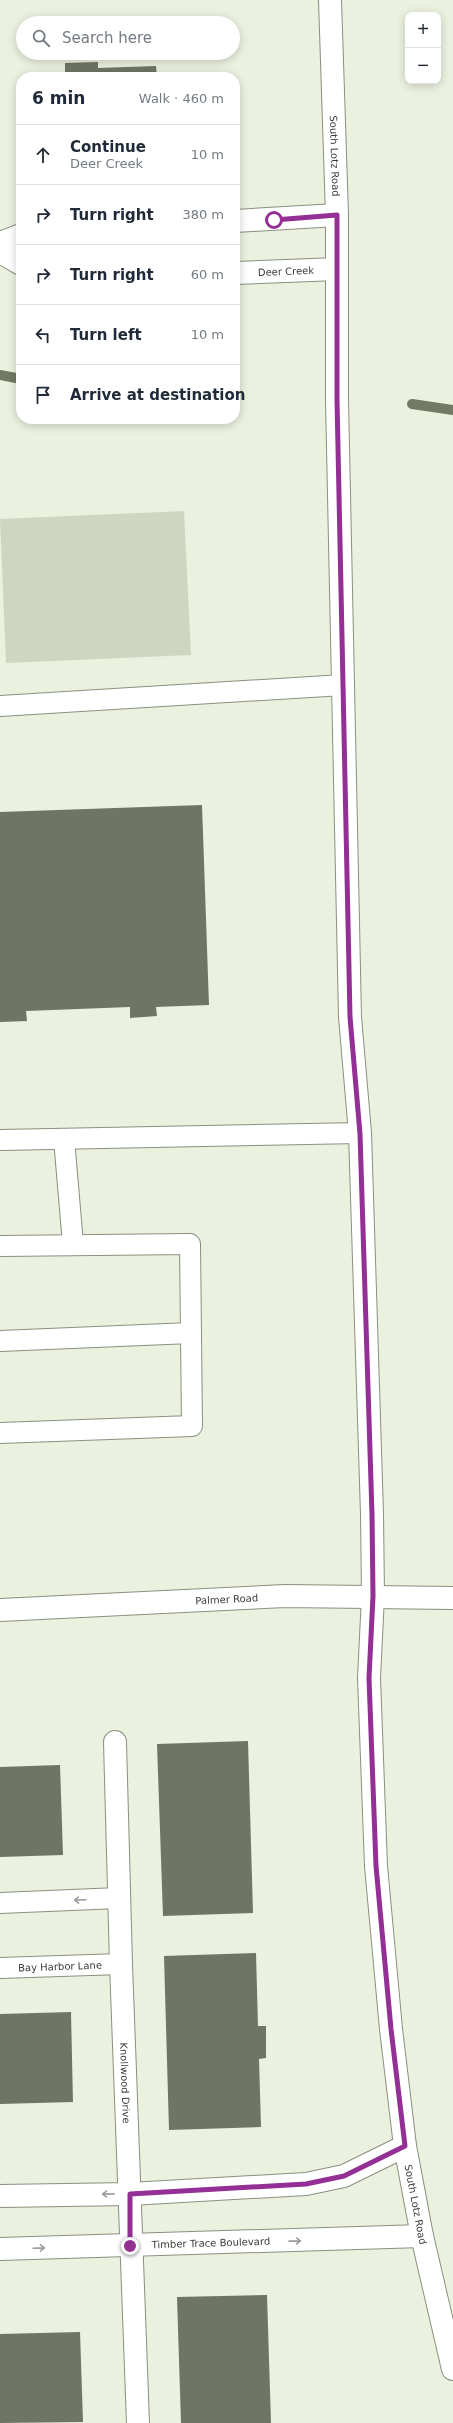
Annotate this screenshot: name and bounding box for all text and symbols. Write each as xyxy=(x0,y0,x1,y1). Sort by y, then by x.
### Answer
map controls xyxy=(405,12,441,84)
button: + xyxy=(405,12,441,48)
search box xyxy=(16,16,240,60)
icon: search xyxy=(30,27,52,49)
text: Search here xyxy=(62,29,152,47)
button: − xyxy=(405,48,441,84)
text: 6 min xyxy=(32,88,85,108)
text: Walk · 460 m xyxy=(139,91,224,106)
street label: South Lotz Road xyxy=(328,115,341,197)
text: Continue xyxy=(70,138,146,156)
icon: ahead xyxy=(32,144,54,166)
text: 10 m xyxy=(191,147,224,162)
text: Deer Creek xyxy=(70,156,143,171)
icon: right xyxy=(32,204,54,226)
text: Turn right xyxy=(70,206,154,224)
text: 380 m xyxy=(182,207,224,222)
route start xyxy=(265,211,283,229)
icon: right xyxy=(32,264,54,286)
street label: Deer Creek xyxy=(258,265,315,278)
text: Turn right xyxy=(70,266,154,284)
text: 60 m xyxy=(191,267,224,282)
icon: left xyxy=(32,324,54,346)
text: Turn left xyxy=(70,326,142,344)
text: 10 m xyxy=(191,327,224,342)
icon: arrive xyxy=(32,384,54,406)
text: Arrive at destination xyxy=(70,386,245,404)
street label: Palmer Road xyxy=(195,1592,258,1606)
one-way arrow xyxy=(74,1896,87,1904)
street label: Bay Harbor Lane xyxy=(18,1960,102,1973)
street label: Knollwood Drive xyxy=(118,2042,132,2124)
street label: South Lotz Road xyxy=(403,2163,429,2246)
one-way arrow xyxy=(102,2190,115,2198)
street label: Timber Trace Boulevard xyxy=(150,2236,270,2250)
route end xyxy=(121,2237,139,2255)
one-way arrow xyxy=(288,2238,301,2245)
one-way arrow xyxy=(32,2244,45,2252)

